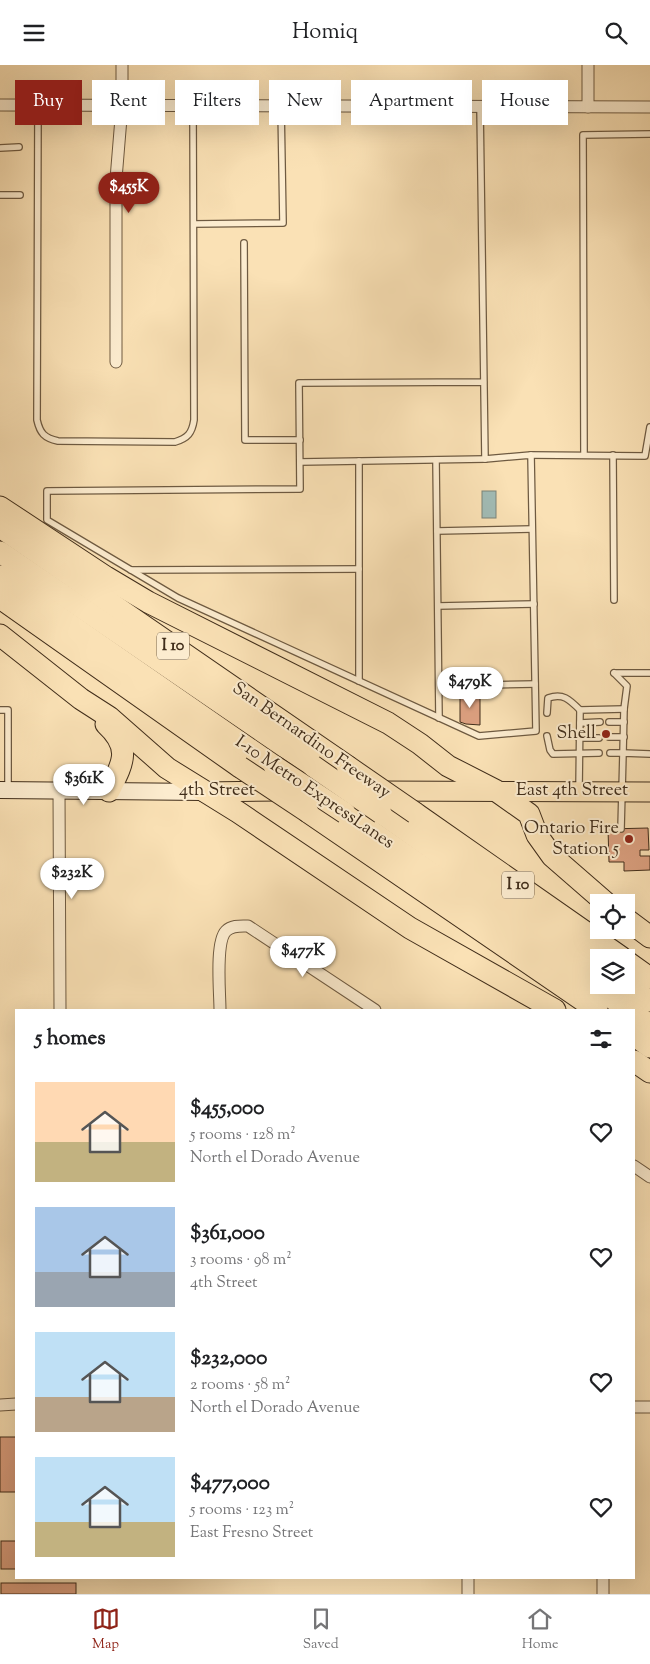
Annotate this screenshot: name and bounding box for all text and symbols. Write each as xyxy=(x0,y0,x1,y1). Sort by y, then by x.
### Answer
text: Homiq xyxy=(292,17,358,49)
icon: menu xyxy=(20,19,48,47)
icon: search xyxy=(602,19,630,47)
chip: Buy xyxy=(15,80,82,125)
chip: Rent xyxy=(92,80,165,125)
chip: Filters xyxy=(175,80,259,125)
chip: New xyxy=(269,80,341,125)
chip: Apartment xyxy=(351,80,472,125)
chip: House xyxy=(482,80,568,125)
pin: $455K xyxy=(94,171,164,214)
text: $455K xyxy=(109,176,149,199)
road number: I 10 xyxy=(157,633,189,659)
pin: $479K xyxy=(435,667,505,709)
text: $479K xyxy=(448,671,492,694)
street label: San Bernardino Freeway xyxy=(226,676,396,806)
place label: Shell xyxy=(557,721,596,747)
marker: Shell xyxy=(600,728,612,740)
street label: I-10 Metro ExpressLanes xyxy=(229,730,399,856)
pin: $361K xyxy=(49,763,119,806)
text: $361K xyxy=(64,768,104,791)
street label: 4th Street xyxy=(179,778,255,804)
street label: East 4th Street xyxy=(516,778,628,804)
place label: Ontario Fire Station 5 xyxy=(524,816,619,863)
marker: Ontario Fire Station 5 xyxy=(623,833,635,845)
pin: $232K xyxy=(37,857,107,900)
text: $232K xyxy=(51,862,93,885)
road number: I 10 xyxy=(502,871,534,899)
map controls xyxy=(590,894,635,994)
button: locate xyxy=(590,894,635,939)
pin: $477K xyxy=(268,935,338,978)
text: $477K xyxy=(281,940,325,963)
button: layers xyxy=(590,949,635,994)
text: 5 homes xyxy=(35,1024,105,1054)
icon: filters xyxy=(587,1025,615,1053)
text: $455,000 xyxy=(190,1094,264,1124)
icon: home xyxy=(75,1102,135,1162)
icon: heart xyxy=(587,1118,615,1146)
text: 5 rooms · 128 m² xyxy=(190,1124,296,1147)
text: North el Dorado Avenue xyxy=(190,1147,360,1170)
text: $361,000 xyxy=(190,1219,265,1249)
icon: home xyxy=(75,1227,135,1287)
icon: heart xyxy=(587,1243,615,1271)
text: 3 rooms · 98 m² xyxy=(190,1249,292,1272)
text: 4th Street xyxy=(190,1272,258,1295)
text: $232,000 xyxy=(190,1344,267,1374)
icon: home xyxy=(75,1352,135,1412)
icon: heart xyxy=(587,1368,615,1396)
text: 2 rooms · 58 m² xyxy=(190,1374,290,1397)
text: North el Dorado Avenue xyxy=(190,1397,360,1420)
text: $477,000 xyxy=(190,1469,270,1499)
icon: home xyxy=(75,1477,135,1537)
icon: heart xyxy=(587,1493,615,1521)
text: 5 rooms · 123 m² xyxy=(190,1499,294,1522)
text: East Fresno Street xyxy=(190,1522,313,1545)
tab: Map xyxy=(92,1605,120,1655)
tab: Saved xyxy=(303,1605,339,1655)
tab: Home xyxy=(522,1605,558,1655)

